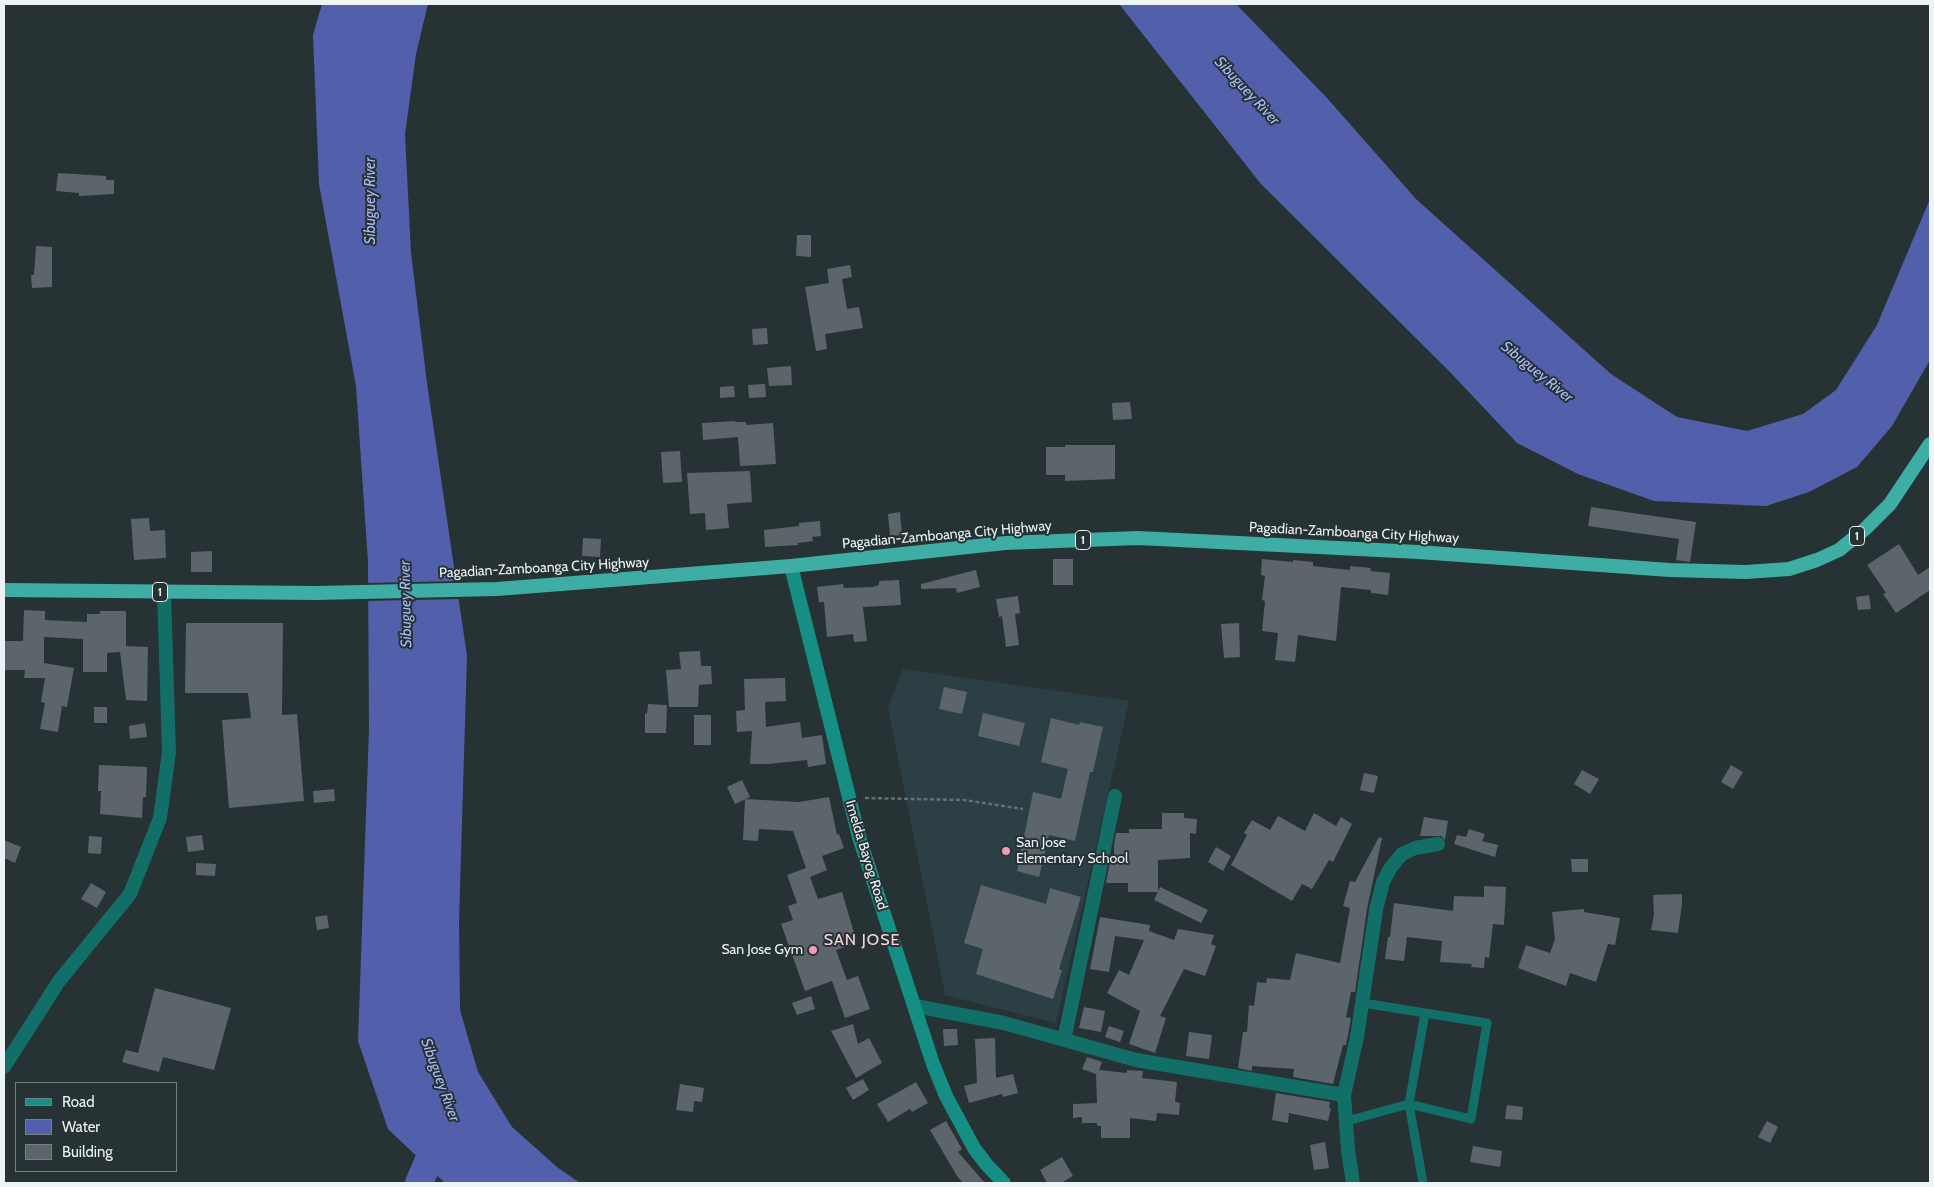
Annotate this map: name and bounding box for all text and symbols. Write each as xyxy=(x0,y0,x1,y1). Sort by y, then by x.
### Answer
water label: Sibuguey River xyxy=(1211,53,1283,129)
water label: Sibuguey River xyxy=(362,157,380,245)
water label: Sibuguey River xyxy=(1497,338,1577,406)
street label: Pagadian-Zamboanga City Highway xyxy=(842,517,1052,553)
street label: Pagadian-Zamboanga City Highway xyxy=(1249,519,1459,547)
road number: 1 xyxy=(1850,526,1864,546)
road number: 1 xyxy=(1076,530,1090,550)
street label: Pagadian-Zamboanga City Highway xyxy=(439,554,649,582)
water label: Sibuguey River xyxy=(396,560,416,648)
road number: 1 xyxy=(152,582,168,602)
street label: Imelda Bayog Road xyxy=(841,798,891,912)
place label: San Jose Elementary School xyxy=(1016,835,1128,868)
marker: San Jose Elementary School xyxy=(1000,845,1012,857)
district label: SAN JOSE xyxy=(823,930,901,950)
place label: San Jose Gym xyxy=(721,942,803,958)
marker: San Jose Gym xyxy=(807,944,819,956)
water label: Sibuguey River xyxy=(417,1036,463,1124)
legend xyxy=(15,1082,178,1172)
text: Road xyxy=(62,1093,95,1111)
text: Water xyxy=(62,1118,100,1136)
text: Building xyxy=(62,1143,113,1161)

